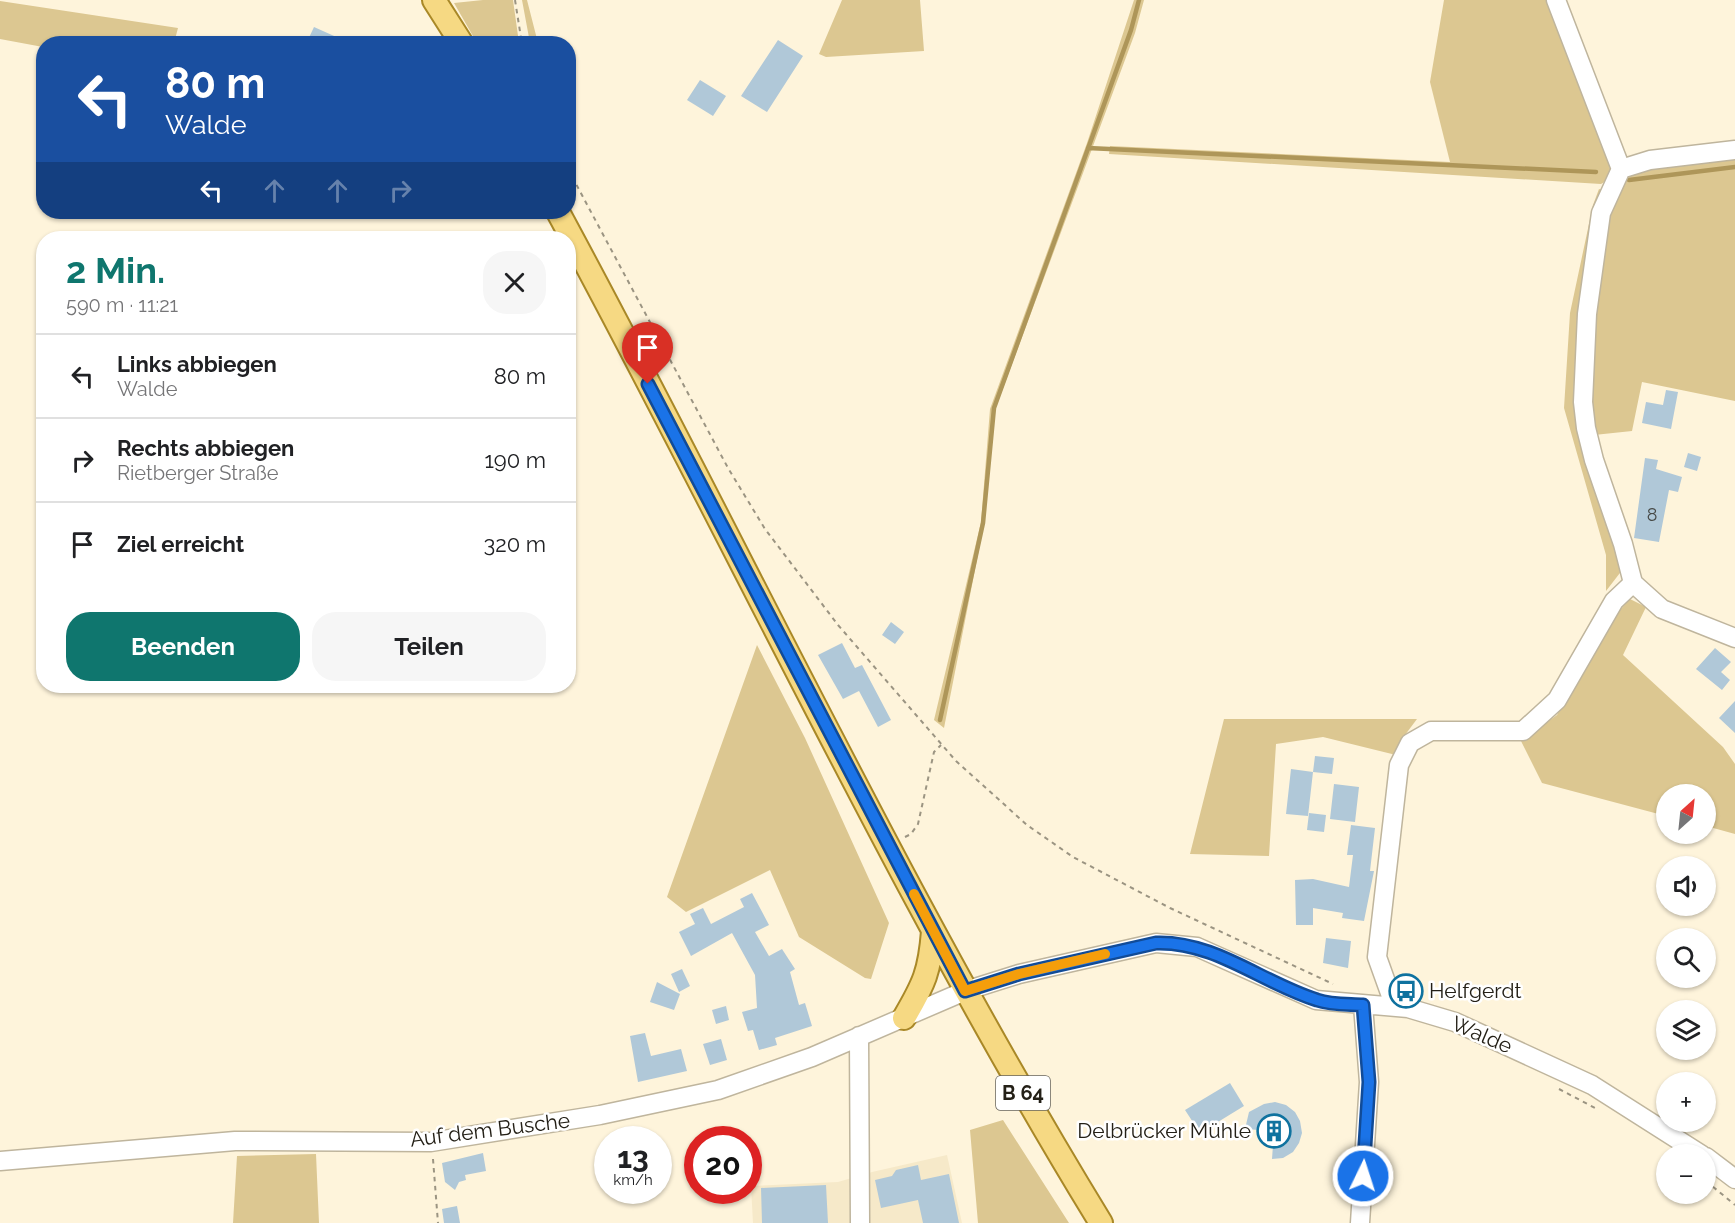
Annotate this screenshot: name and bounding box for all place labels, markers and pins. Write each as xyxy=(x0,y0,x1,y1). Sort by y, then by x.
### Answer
pin xyxy=(622,322,673,384)
bus stop icon: Helfgerdt xyxy=(1388,973,1424,1009)
place label: Helfgerdt xyxy=(1429,978,1522,1003)
building icon: Delbrücker Mühle xyxy=(1256,1113,1292,1149)
place label: Delbrücker Mühle xyxy=(1077,1118,1251,1143)

